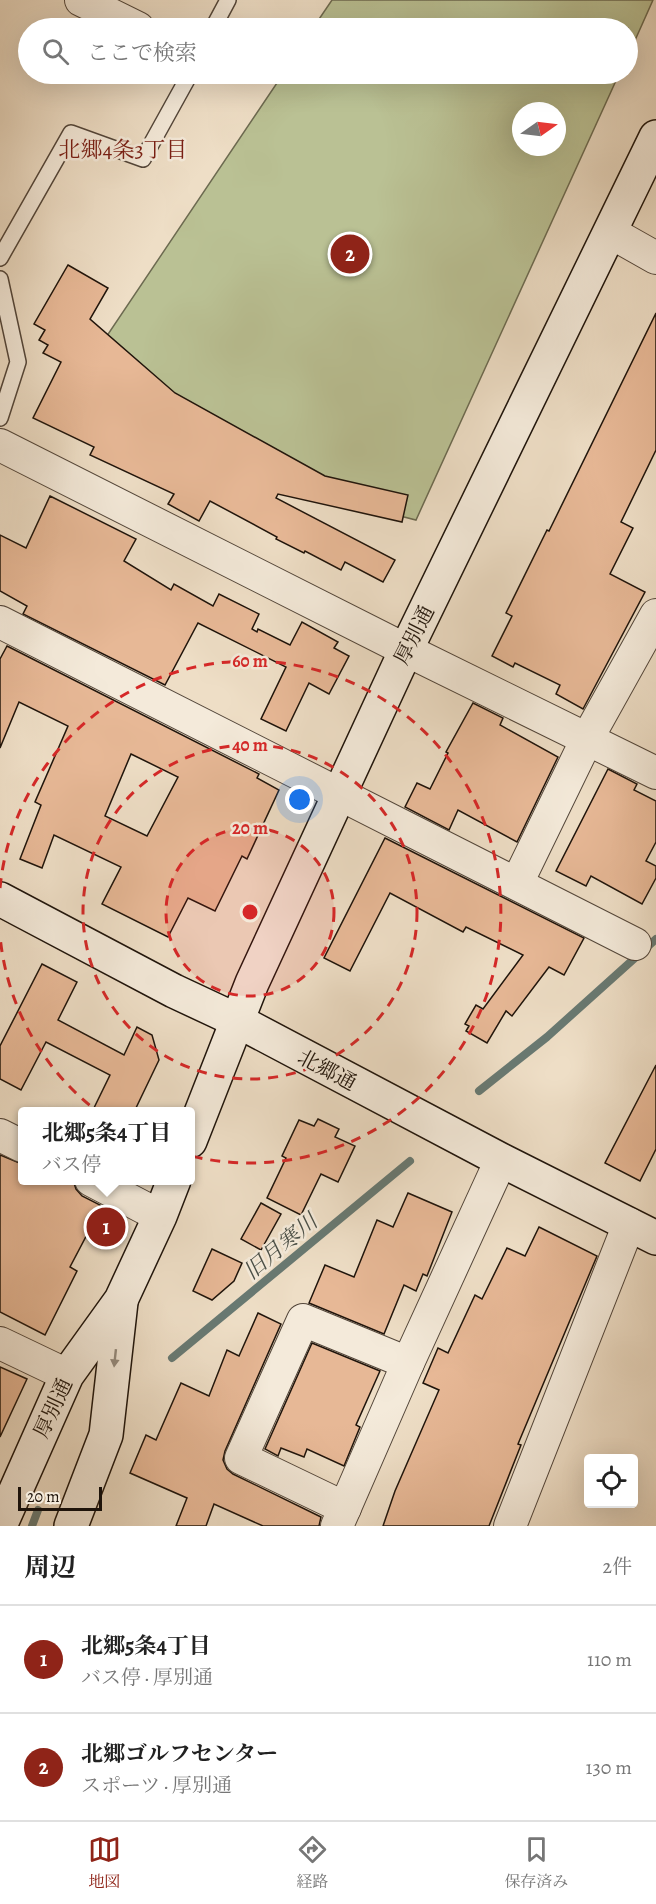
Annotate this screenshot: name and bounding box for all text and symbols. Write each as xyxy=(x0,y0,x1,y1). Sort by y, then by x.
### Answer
search box xyxy=(18,18,638,84)
icon: search xyxy=(39,35,72,68)
text: ここで検索 xyxy=(87,38,197,68)
north arrow xyxy=(512,102,566,156)
district label: 北郷4条3丁目 xyxy=(58,135,188,165)
pin: 2 xyxy=(330,232,370,276)
street label: 厚別通 xyxy=(387,601,441,669)
text: 60 m xyxy=(232,649,268,673)
text: 40 m xyxy=(232,733,268,757)
your location xyxy=(285,785,314,814)
text: 20 m xyxy=(232,816,268,840)
centre of rings xyxy=(240,902,260,922)
street label: 北郷通 xyxy=(293,1043,361,1097)
popup xyxy=(18,1107,195,1185)
text: 北郷5条4丁目 xyxy=(42,1118,171,1148)
text: バス停 xyxy=(42,1151,102,1178)
pin: 1 xyxy=(86,1204,126,1250)
water label: 旧月寒川 xyxy=(237,1206,326,1287)
one-way arrow xyxy=(110,1349,120,1368)
street label: 厚別通 xyxy=(27,1374,79,1442)
map controls xyxy=(584,1454,638,1508)
button: locate xyxy=(584,1454,638,1508)
scale bar xyxy=(18,1484,102,1512)
text: 20 m xyxy=(27,1486,60,1508)
text: 周辺 xyxy=(24,1550,76,1585)
text: 2件 xyxy=(603,1553,632,1580)
text: 北郷5条4丁目 xyxy=(81,1631,211,1661)
text: 1 xyxy=(40,1646,47,1673)
text: 110 m xyxy=(587,1646,632,1673)
text: バス停 · 厚別通 xyxy=(81,1664,213,1691)
text: 北郷ゴルフセンター xyxy=(81,1739,278,1769)
text: 2 xyxy=(39,1754,48,1781)
text: 130 m xyxy=(586,1754,632,1781)
text: スポーツ · 厚別通 xyxy=(81,1772,232,1799)
tab: 地図 xyxy=(88,1833,121,1893)
tab: 経路 xyxy=(296,1833,329,1893)
tab: 保存済み xyxy=(504,1833,568,1893)

